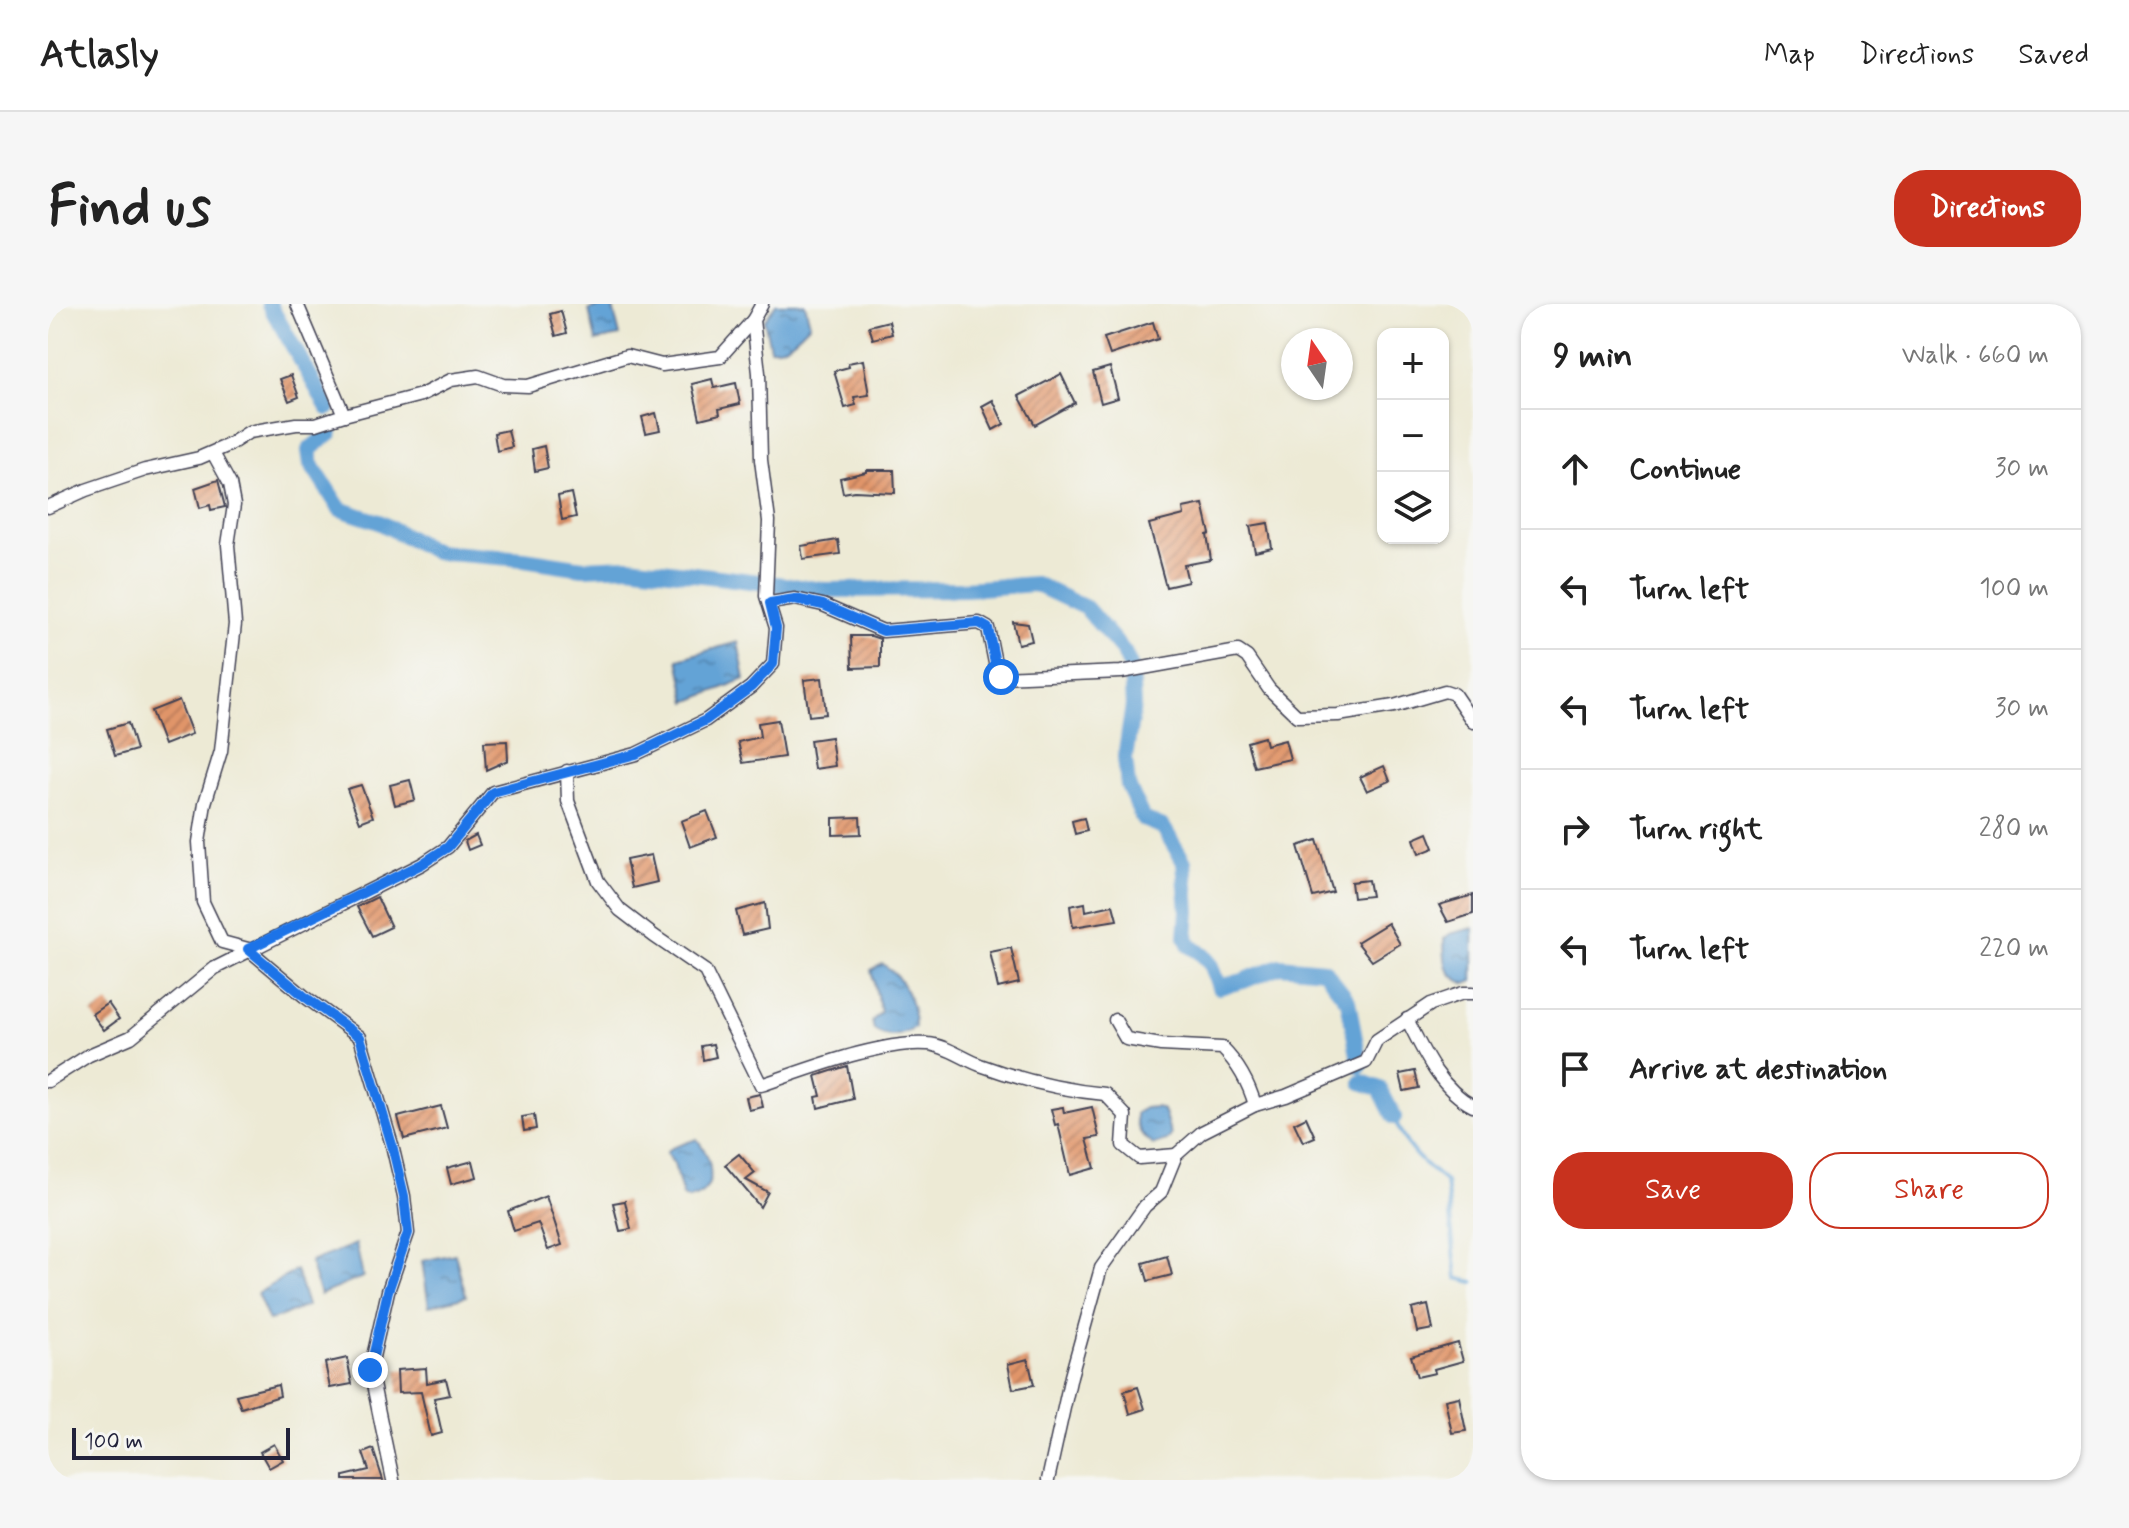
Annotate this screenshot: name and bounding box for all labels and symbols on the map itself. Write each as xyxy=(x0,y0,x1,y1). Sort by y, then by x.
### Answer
north arrow xyxy=(1281,328,1353,400)
route start xyxy=(983,659,1019,695)
route end xyxy=(352,1352,388,1388)
scale bar xyxy=(72,1424,290,1460)

